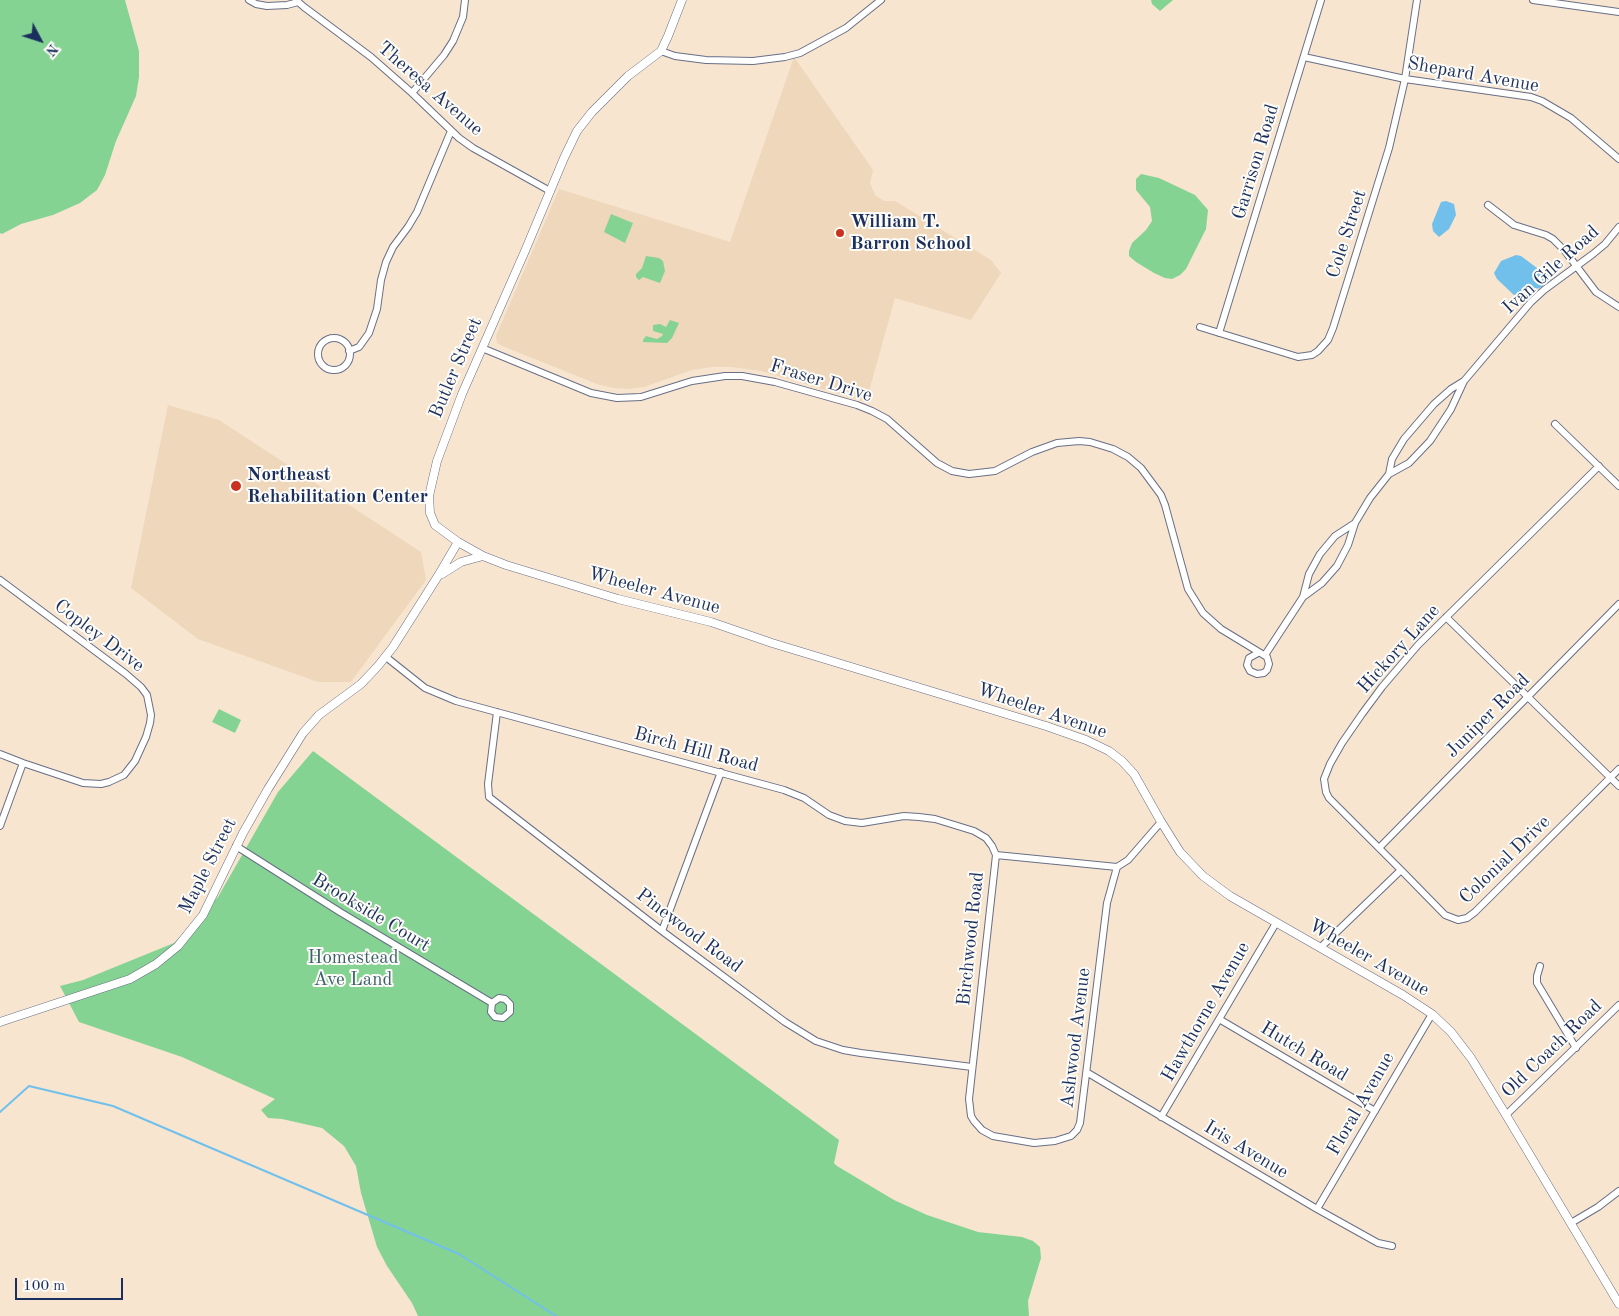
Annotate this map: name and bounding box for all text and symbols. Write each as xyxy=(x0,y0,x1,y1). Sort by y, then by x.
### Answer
north arrow xyxy=(15,15,65,65)
street label: Theresa Avenue xyxy=(373,37,487,141)
text: N xyxy=(43,41,60,58)
street label: Shepard Avenue xyxy=(1405,52,1541,98)
street label: Garrison Road xyxy=(1228,102,1284,222)
street label: Cole Street xyxy=(1322,187,1372,281)
place label: William T. Barron School xyxy=(850,211,971,255)
street label: Ivan Gile Road xyxy=(1498,221,1604,319)
marker: William T. Barron School xyxy=(834,227,846,239)
street label: Butler Street xyxy=(425,314,487,422)
street label: Fraser Drive xyxy=(767,355,875,407)
place label: Northeast Rehabilitation Center xyxy=(247,464,428,508)
marker: Northeast Rehabilitation Center xyxy=(229,479,243,493)
street label: Wheeler Avenue xyxy=(586,562,722,620)
street label: Copley Drive xyxy=(49,595,149,677)
street label: Hickory Lane xyxy=(1353,600,1445,698)
street label: Juniper Road xyxy=(1441,669,1535,763)
street label: Wheeler Avenue xyxy=(974,678,1110,744)
street label: Birch Hill Road xyxy=(631,722,761,778)
street label: Colonial Drive xyxy=(1455,811,1555,909)
street label: Maple Street xyxy=(174,814,242,918)
street label: Brookside Court xyxy=(308,869,434,957)
street label: Birchwood Road xyxy=(953,871,989,1007)
street label: Pinewood Road xyxy=(631,884,747,978)
street label: Wheeler Avenue xyxy=(1305,914,1433,1002)
street label: Hawthorne Avenue xyxy=(1157,938,1255,1086)
park label: Homestead Ave Land xyxy=(307,947,399,991)
street label: Ashwood Avenue xyxy=(1056,966,1096,1110)
street label: Old Coach Road xyxy=(1497,995,1607,1103)
street label: Hutch Road xyxy=(1256,1017,1352,1087)
street label: Floral Avenue xyxy=(1322,1048,1400,1160)
street label: Iris Avenue xyxy=(1200,1116,1292,1184)
scale bar xyxy=(18,1268,125,1300)
text: 100 m xyxy=(23,1279,65,1294)

